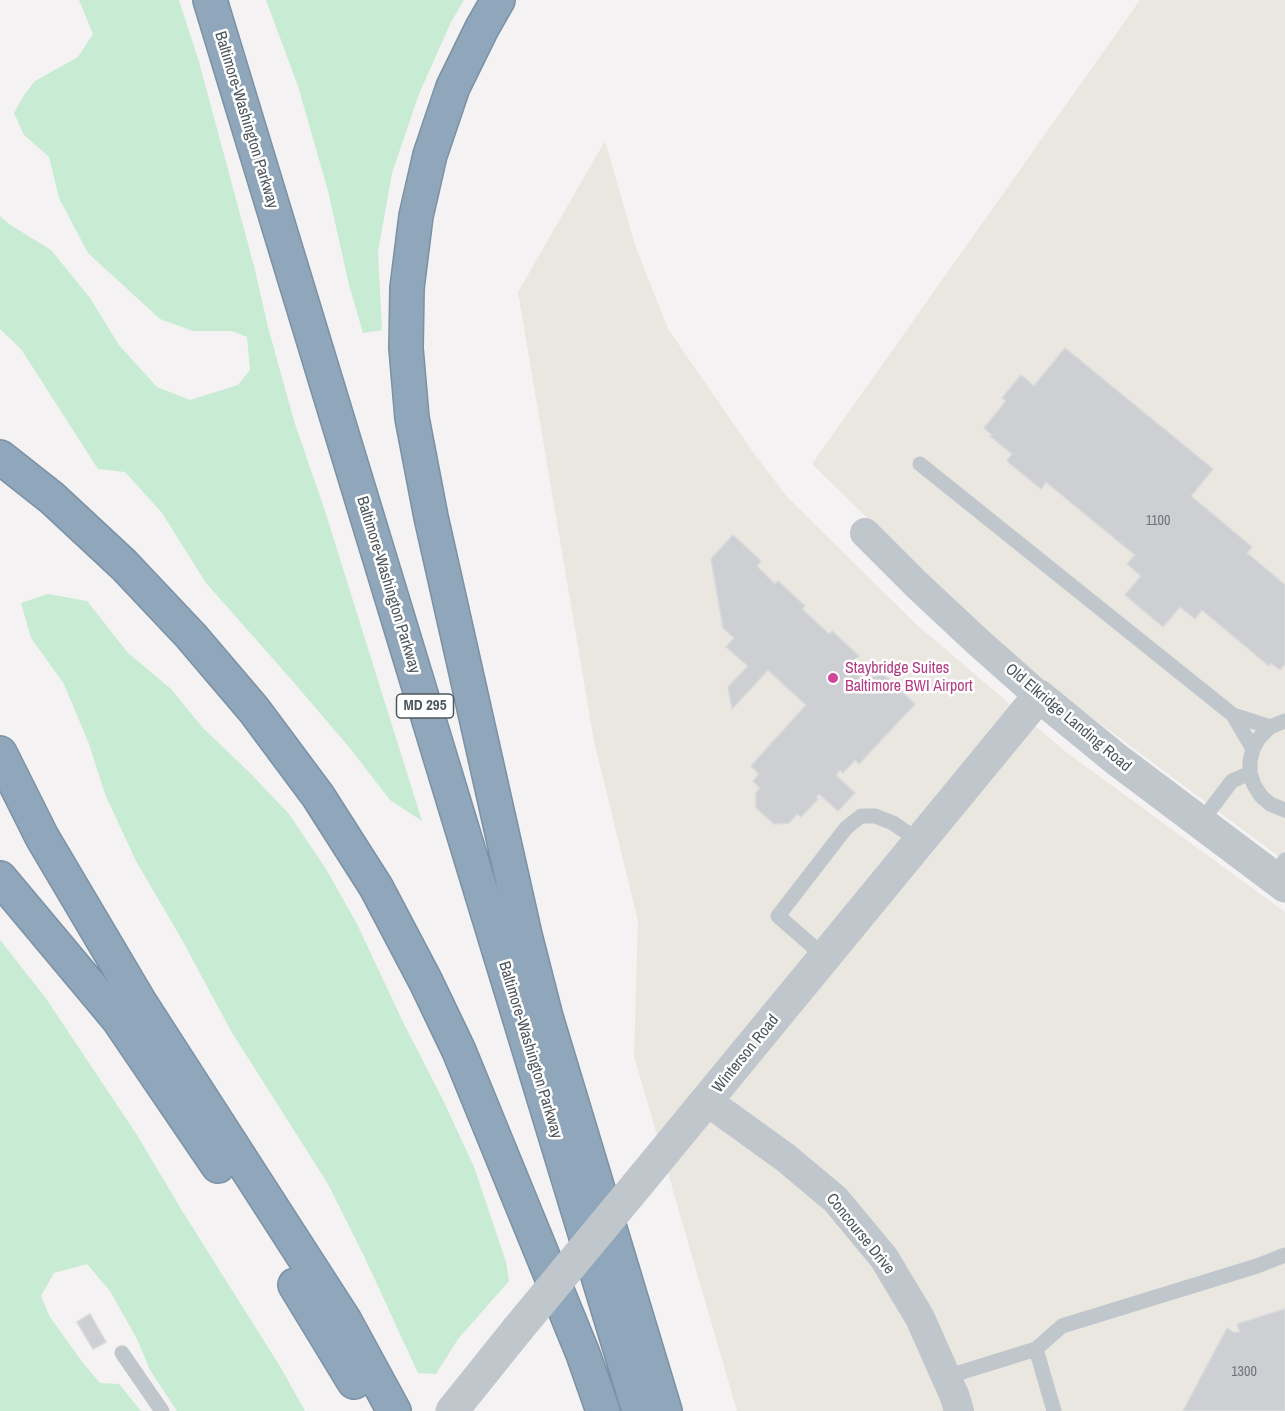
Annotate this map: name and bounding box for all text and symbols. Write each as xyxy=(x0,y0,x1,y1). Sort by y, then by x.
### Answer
street label: Baltimore-Washington Parkway xyxy=(210,29,282,211)
street label: Baltimore-Washington Parkway xyxy=(352,494,424,676)
house number: 1100 xyxy=(1146,513,1170,529)
place label: Staybridge Suites Baltimore BWI Airport xyxy=(845,659,973,697)
street label: Old Elkridge Landing Road xyxy=(1001,660,1135,776)
marker: Staybridge Suites Baltimore BWI Airport xyxy=(826,671,840,685)
road number: MD 295 xyxy=(396,694,454,718)
street label: Baltimore-Washington Parkway xyxy=(494,959,566,1141)
street label: Winterson Road xyxy=(709,1011,783,1097)
street label: Concourse Drive xyxy=(822,1190,898,1278)
house number: 1300 xyxy=(1231,1364,1257,1380)

